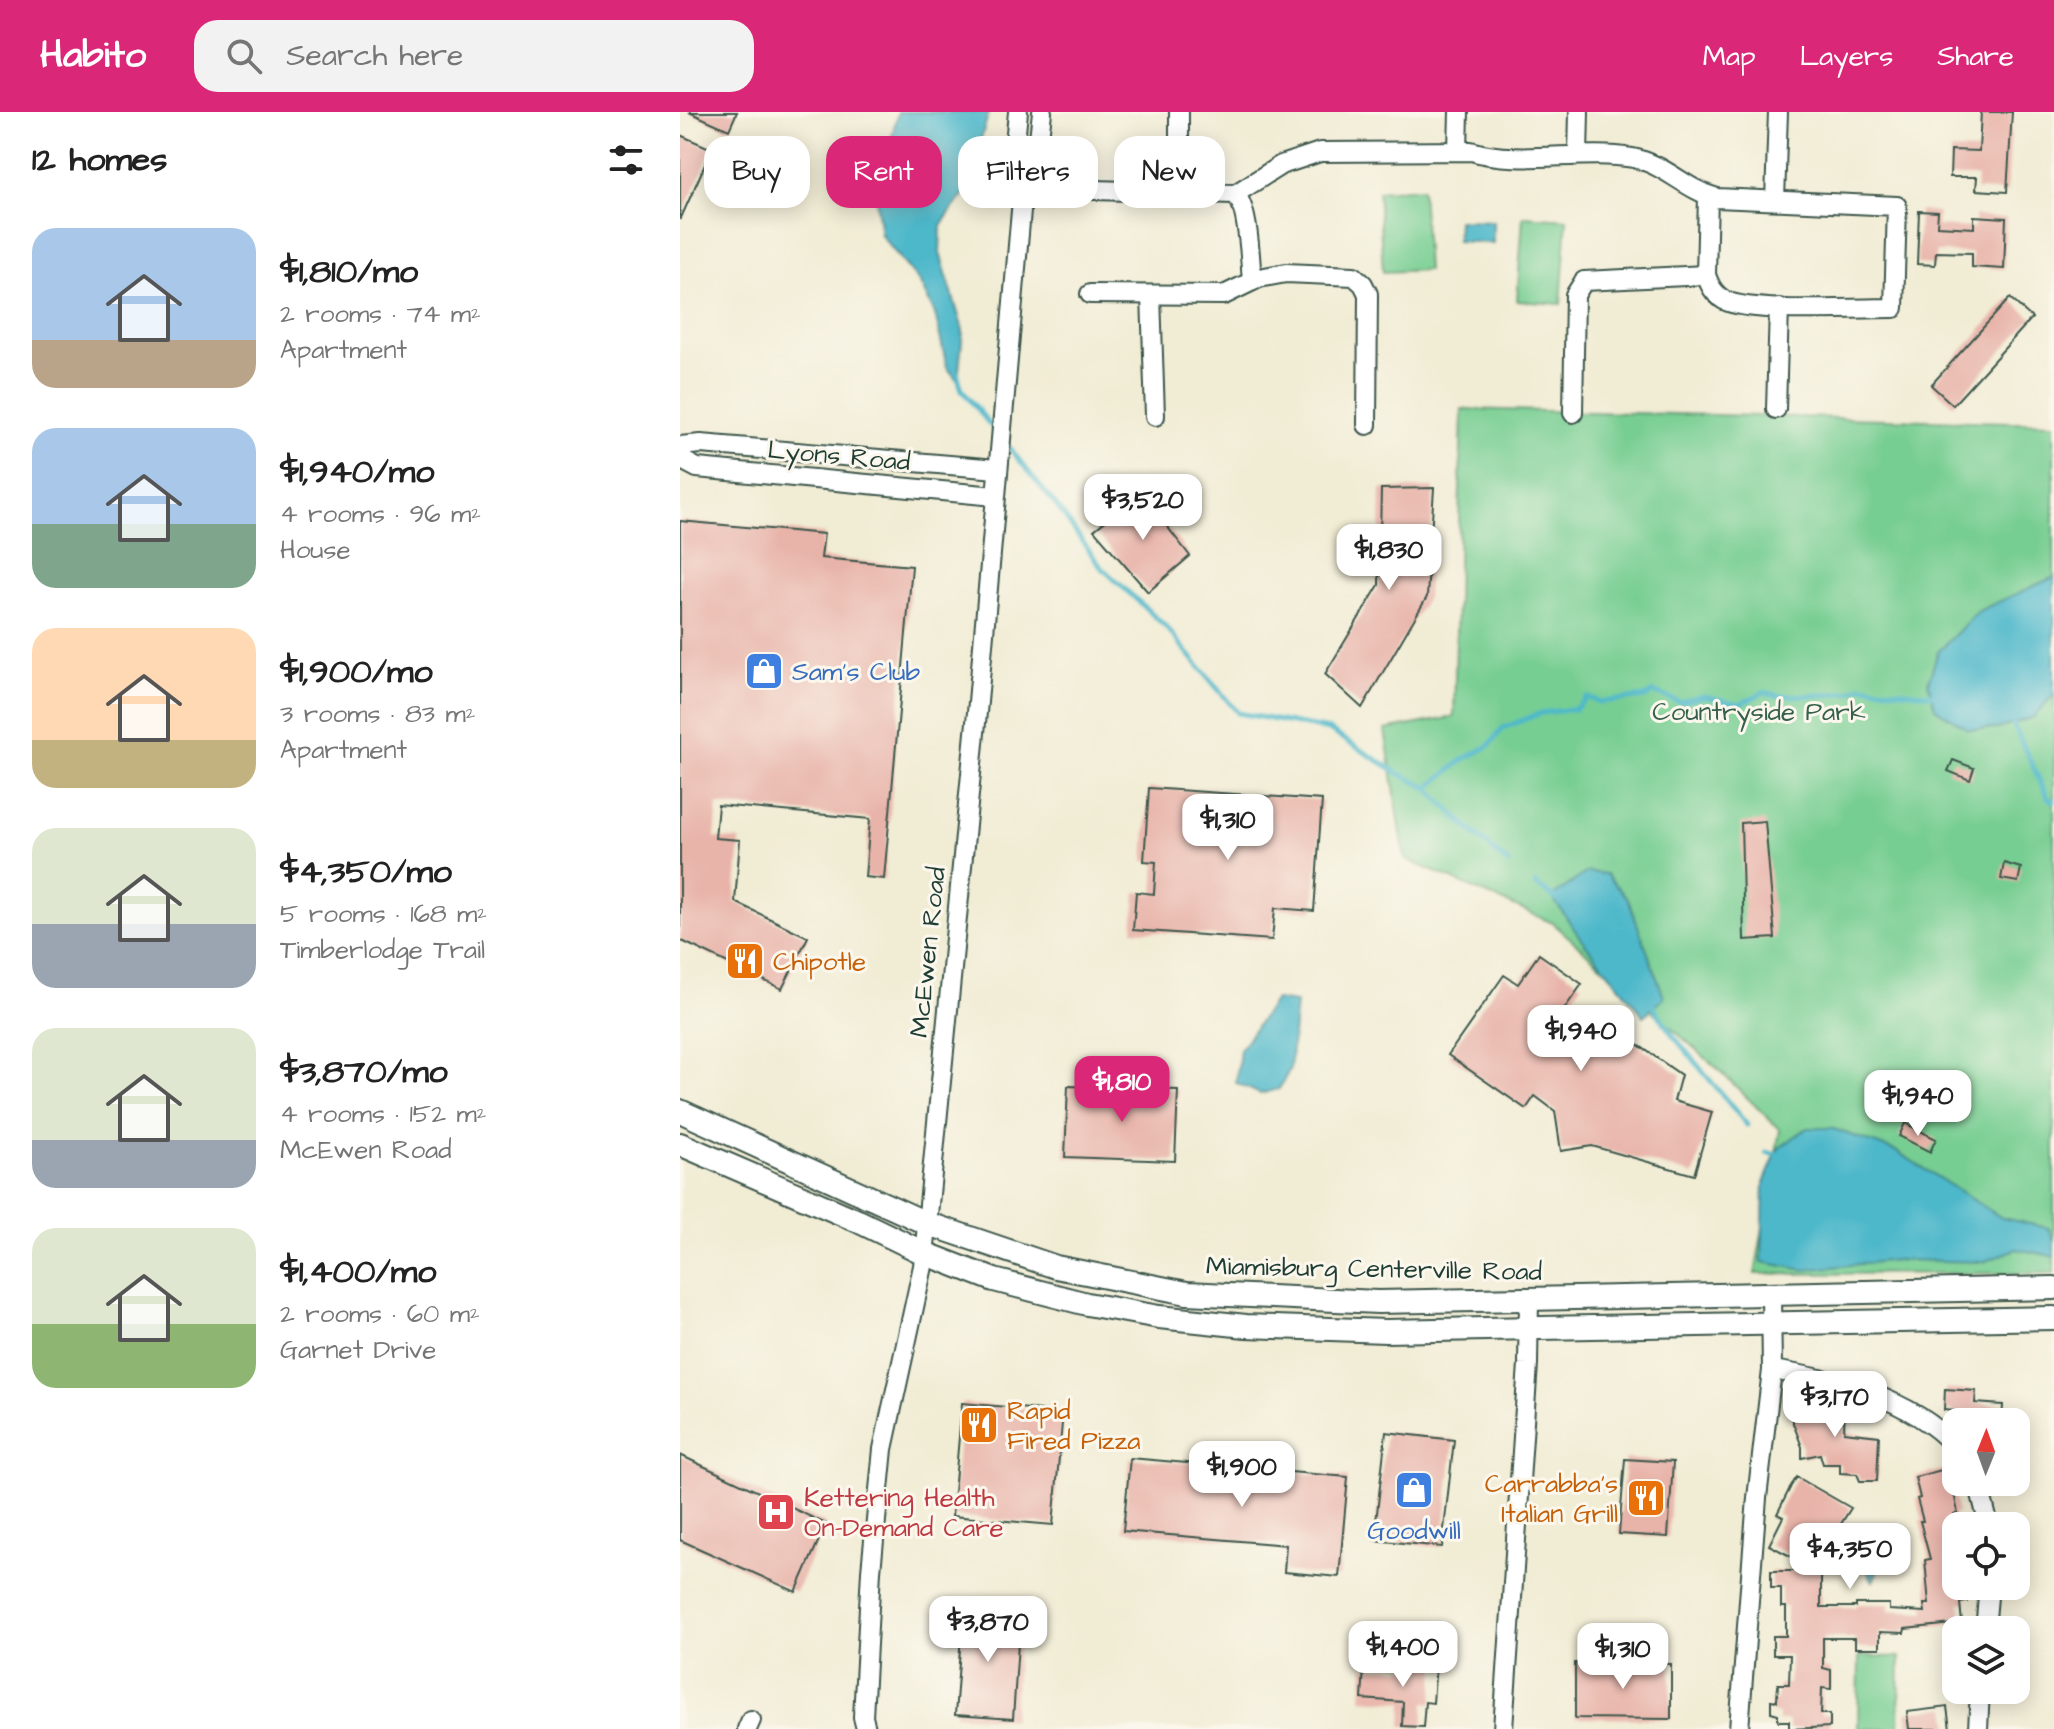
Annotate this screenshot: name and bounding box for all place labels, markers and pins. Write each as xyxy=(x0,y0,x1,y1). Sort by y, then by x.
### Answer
pin: $3,520 xyxy=(1078,474,1208,542)
pin: $1,830 xyxy=(1324,524,1454,592)
shop icon: Sam's Club xyxy=(743,650,785,692)
place label: Sam's Club xyxy=(792,654,921,690)
pin: $1,310 xyxy=(1163,794,1293,862)
restaurant icon: Chipotle xyxy=(724,940,766,982)
place label: Chipotle xyxy=(773,944,866,980)
pin: $1,940 xyxy=(1516,1005,1646,1073)
pin: $1,810 xyxy=(1057,1056,1187,1124)
pin: $1,940 xyxy=(1853,1070,1983,1138)
pin: $3,170 xyxy=(1770,1371,1900,1439)
place label: Rapid Fired Pizza xyxy=(1007,1393,1141,1459)
restaurant icon: Rapid Fired Pizza xyxy=(958,1404,1000,1446)
pin: $1,900 xyxy=(1177,1441,1307,1509)
place label: Carrabba's Italian Grill xyxy=(1485,1466,1618,1532)
shop icon: Goodwill xyxy=(1393,1469,1435,1511)
restaurant icon: Carrabba's Italian Grill xyxy=(1625,1477,1667,1519)
place label: Kettering Health On-Demand Care xyxy=(804,1480,1004,1546)
hospital icon: Kettering Health On-Demand Care xyxy=(755,1491,797,1533)
place label: Goodwill xyxy=(1367,1513,1461,1549)
pin: $4,350 xyxy=(1785,1523,1915,1591)
pin: $3,870 xyxy=(923,1596,1053,1664)
pin: $1,400 xyxy=(1338,1621,1468,1689)
pin: $1,310 xyxy=(1558,1623,1688,1691)

